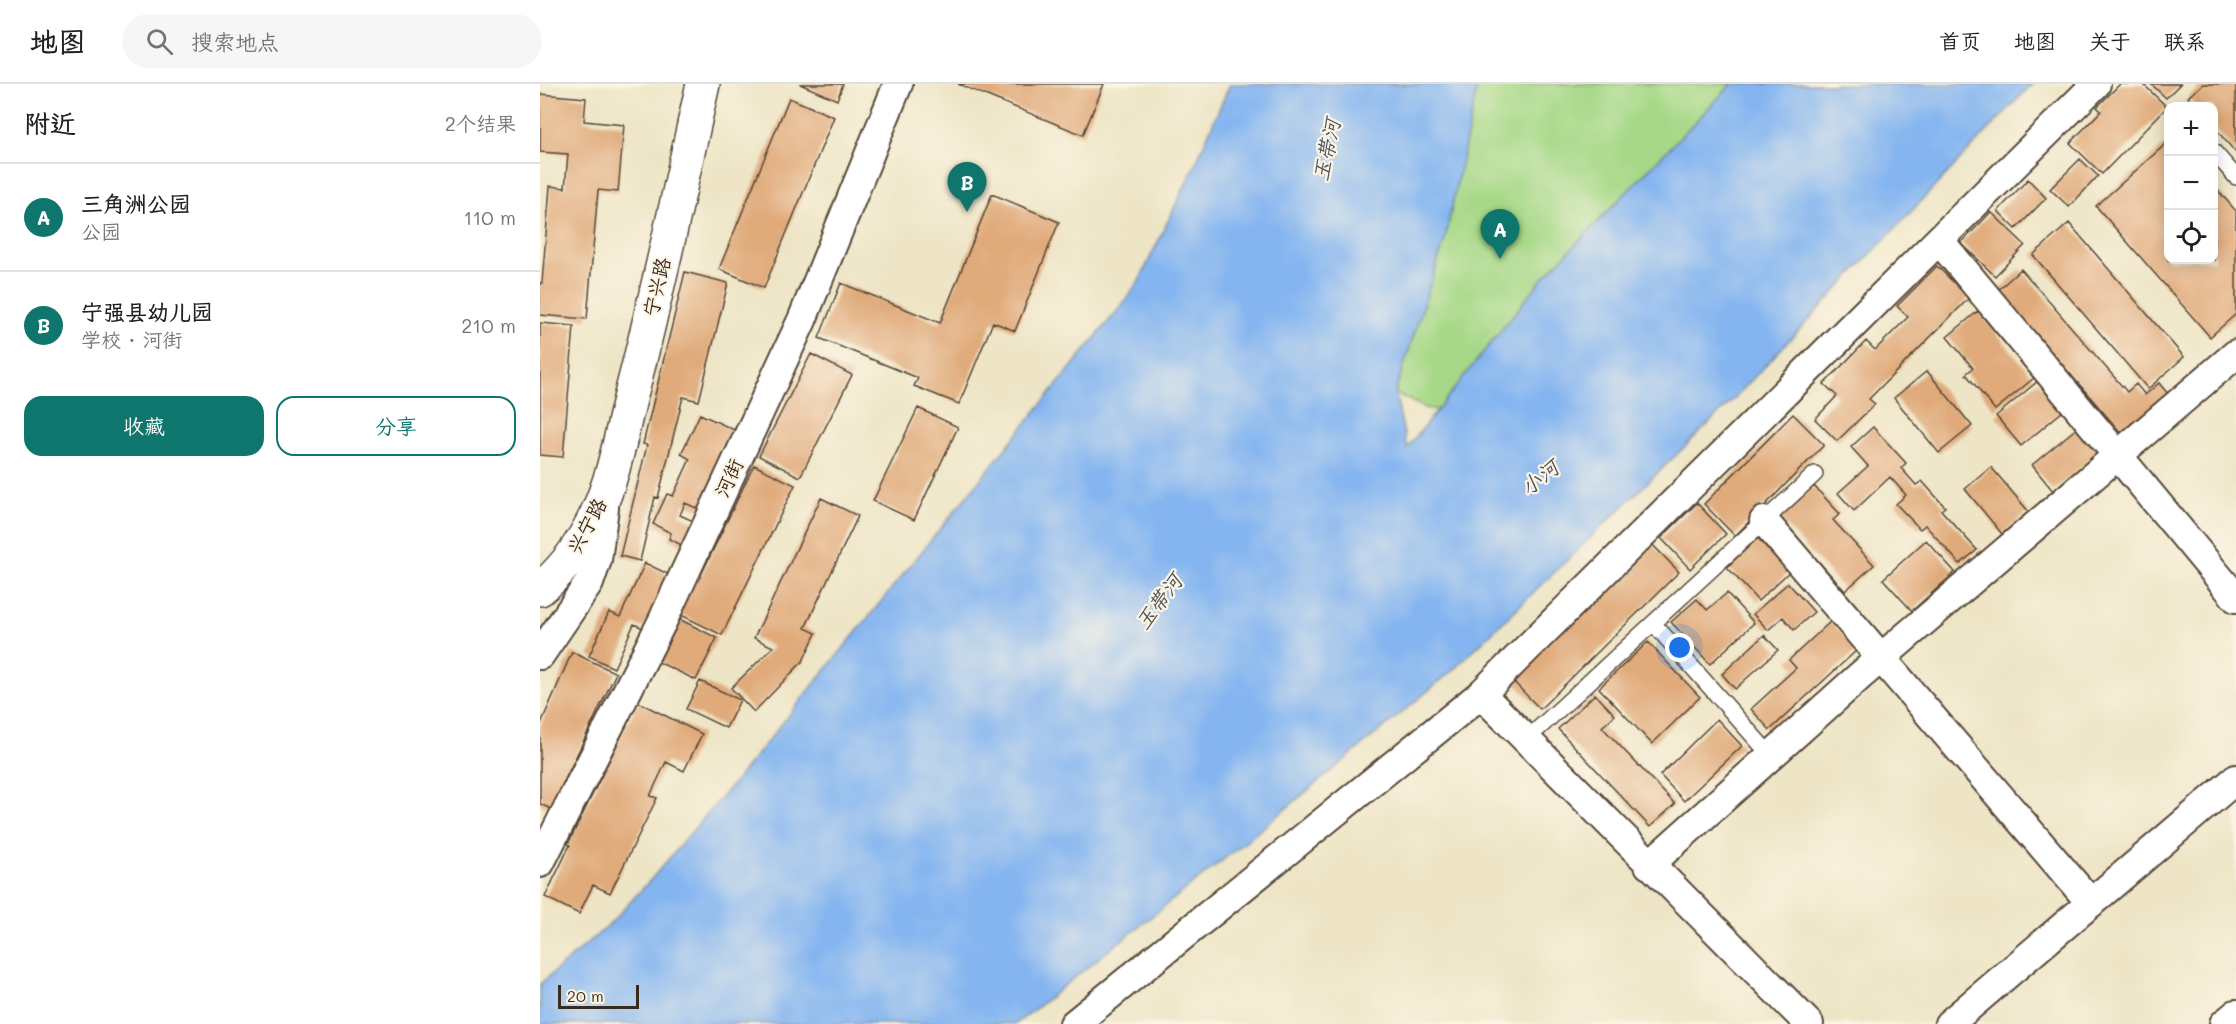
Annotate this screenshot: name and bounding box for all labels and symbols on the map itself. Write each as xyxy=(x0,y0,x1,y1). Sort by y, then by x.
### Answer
water label: 玉带河 xyxy=(1306,113,1346,183)
pin: B xyxy=(948,162,986,212)
pin: A xyxy=(1480,210,1520,259)
street label: 宁兴路 xyxy=(637,254,676,319)
water label: 小河 xyxy=(1514,451,1566,501)
street label: 河街 xyxy=(708,454,748,501)
street label: 兴宁路 xyxy=(561,492,612,558)
water label: 玉带河 xyxy=(1128,565,1189,634)
your location xyxy=(1665,633,1694,662)
scale bar xyxy=(558,982,639,1010)

